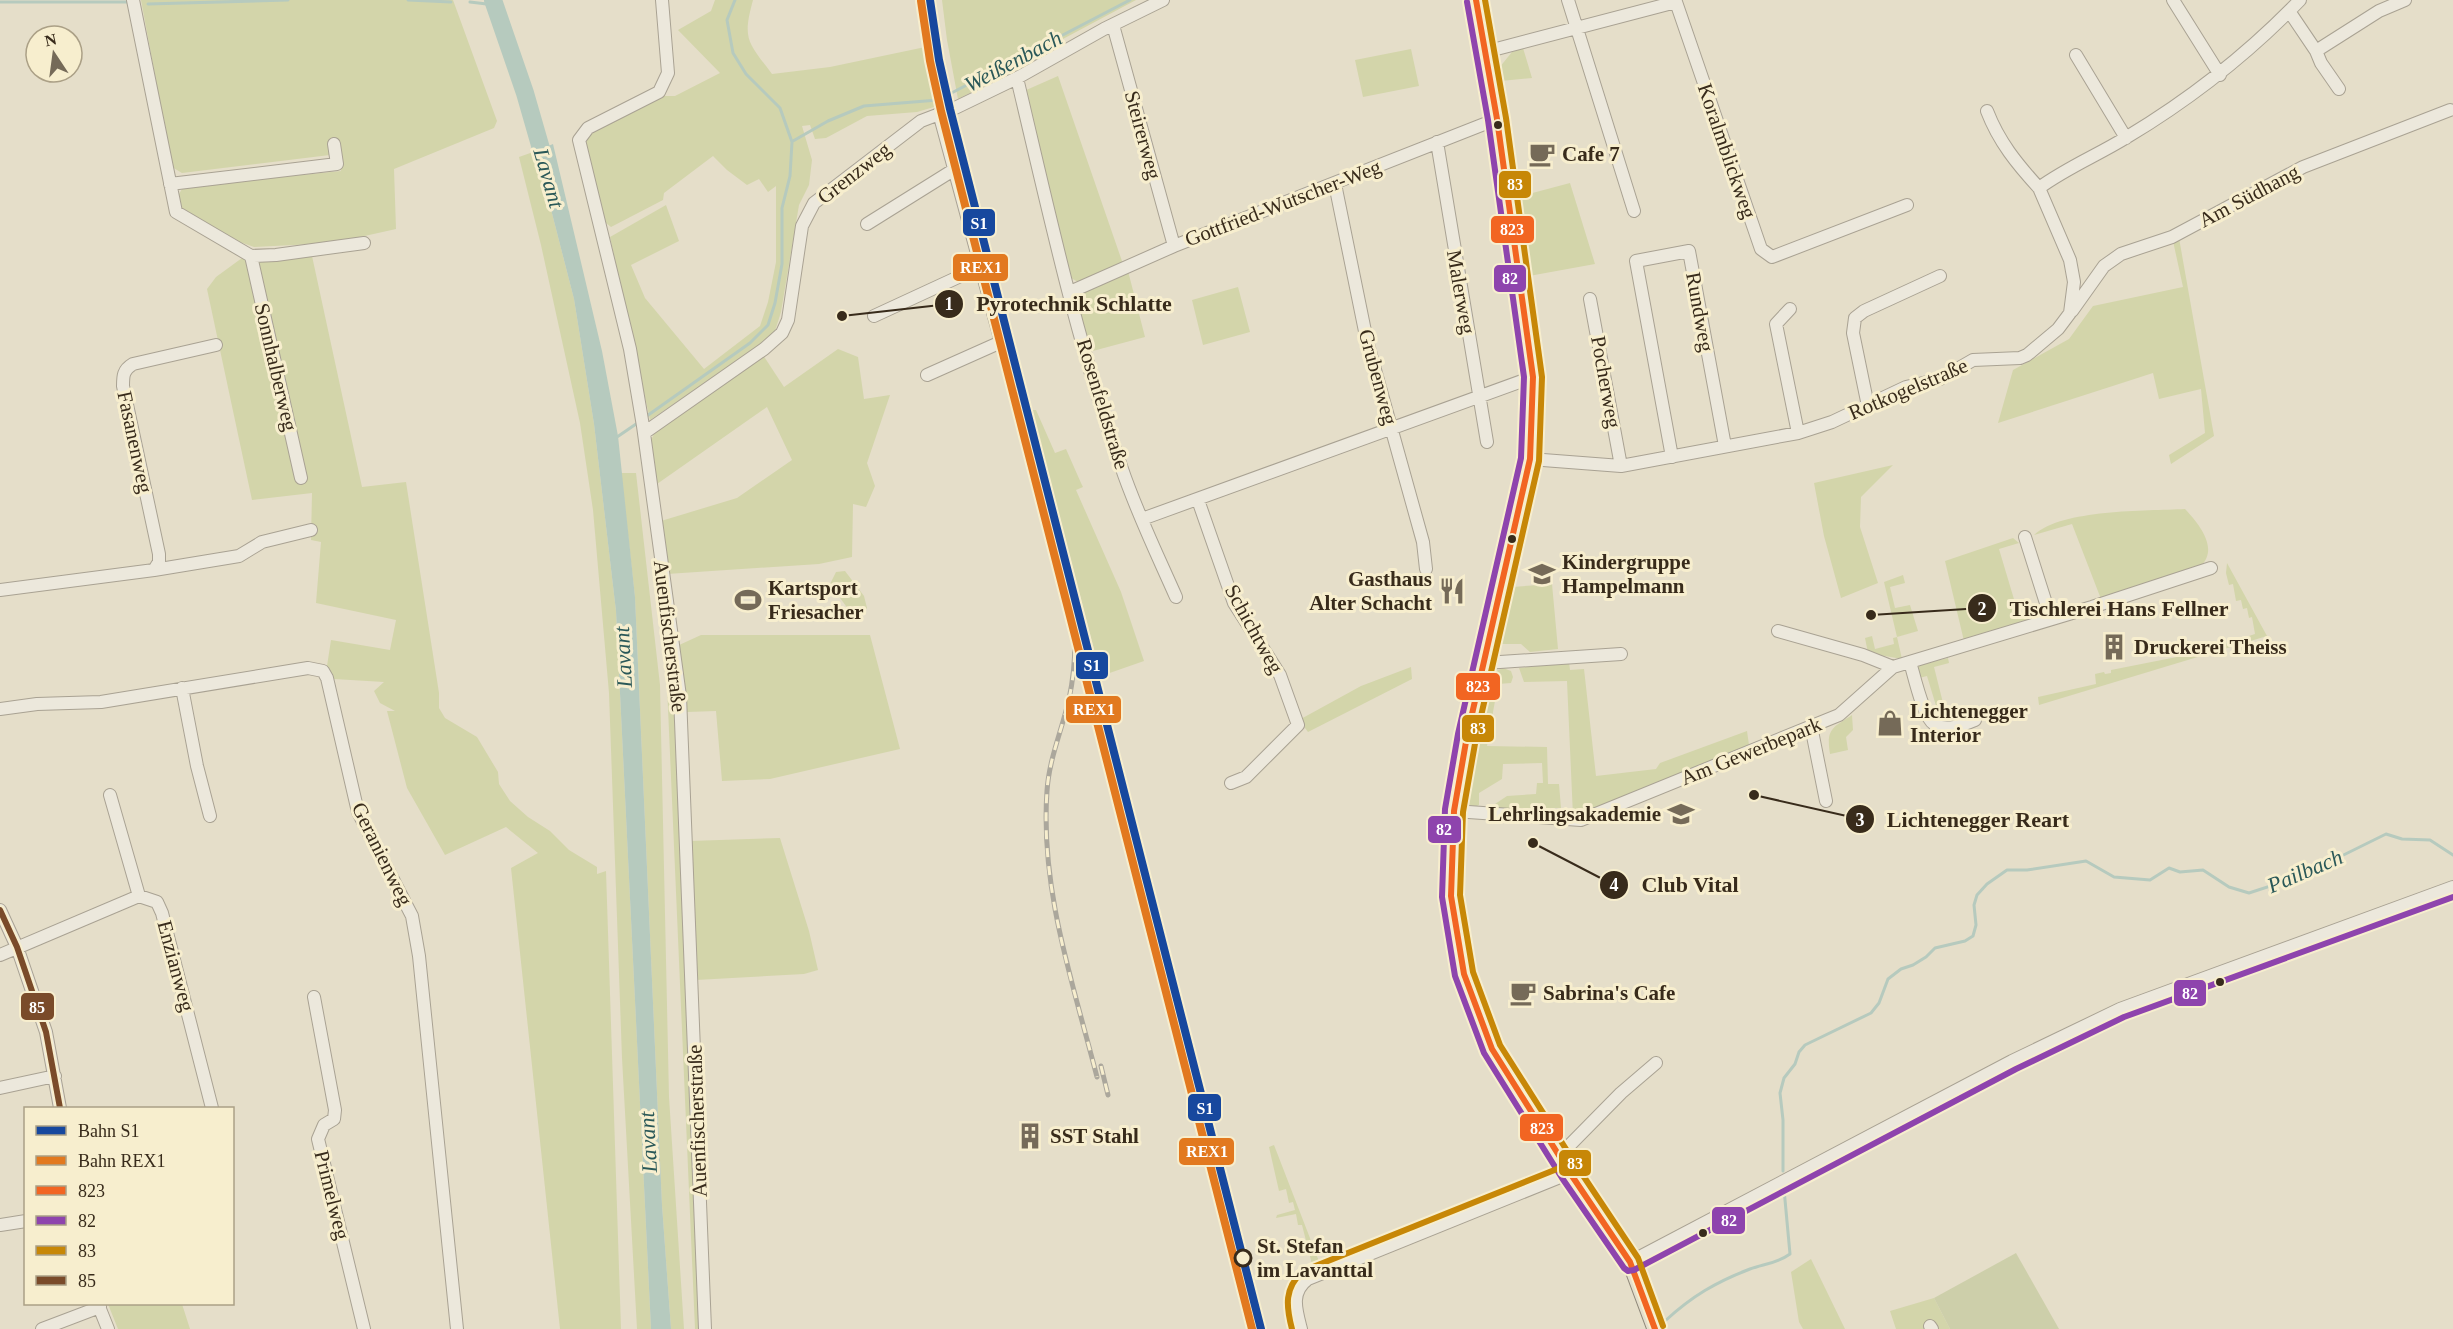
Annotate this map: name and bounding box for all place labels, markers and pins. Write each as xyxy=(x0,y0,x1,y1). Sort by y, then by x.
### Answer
unlabelled marker xyxy=(1492,119,1504,131)
cafe icon: Cafe 7 xyxy=(1527,139,1557,169)
place label: Cafe 7 xyxy=(1562,142,1620,166)
callout: Pyrotechnik Schlatte xyxy=(934,284,1184,324)
unlabelled marker xyxy=(1506,533,1518,545)
place label: Kindergruppe Hampelmann xyxy=(1562,550,1690,598)
school or university icon: Kindergruppe Hampelmann xyxy=(1527,559,1557,589)
place label: Gasthaus Alter Schacht xyxy=(1309,567,1432,615)
place label: Kartsport Friesacher xyxy=(768,576,864,624)
restaurant icon: Gasthaus Alter Schacht xyxy=(1437,576,1467,606)
sports icon: Kartsport Friesacher xyxy=(733,585,763,615)
callout: Tischlerei Hans Fellner xyxy=(1967,588,2240,628)
building icon: Druckerei Theiss xyxy=(2099,632,2129,662)
place label: Druckerei Theiss xyxy=(2134,635,2287,659)
place label: Lichtenegger Interior xyxy=(1910,699,2028,747)
shop icon: Lichtenegger Interior xyxy=(1875,708,1905,738)
school or university icon: Lehrlingsakademie xyxy=(1666,799,1696,829)
callout: Lichtenegger Reart xyxy=(1845,799,2082,839)
place label: Lehrlingsakademie xyxy=(1488,802,1661,826)
callout: Club Vital xyxy=(1599,865,1751,905)
unlabelled marker xyxy=(2214,976,2226,988)
cafe icon: Sabrina's Cafe xyxy=(1508,978,1538,1008)
place label: Sabrina's Cafe xyxy=(1543,981,1675,1005)
building icon: SST Stahl xyxy=(1015,1121,1045,1151)
place label: SST Stahl xyxy=(1050,1124,1139,1148)
unlabelled marker xyxy=(1697,1227,1709,1239)
place label: St. Stefan im Lavanttal xyxy=(1257,1234,1373,1282)
marker: St. Stefan im Lavanttal xyxy=(1234,1249,1252,1267)

